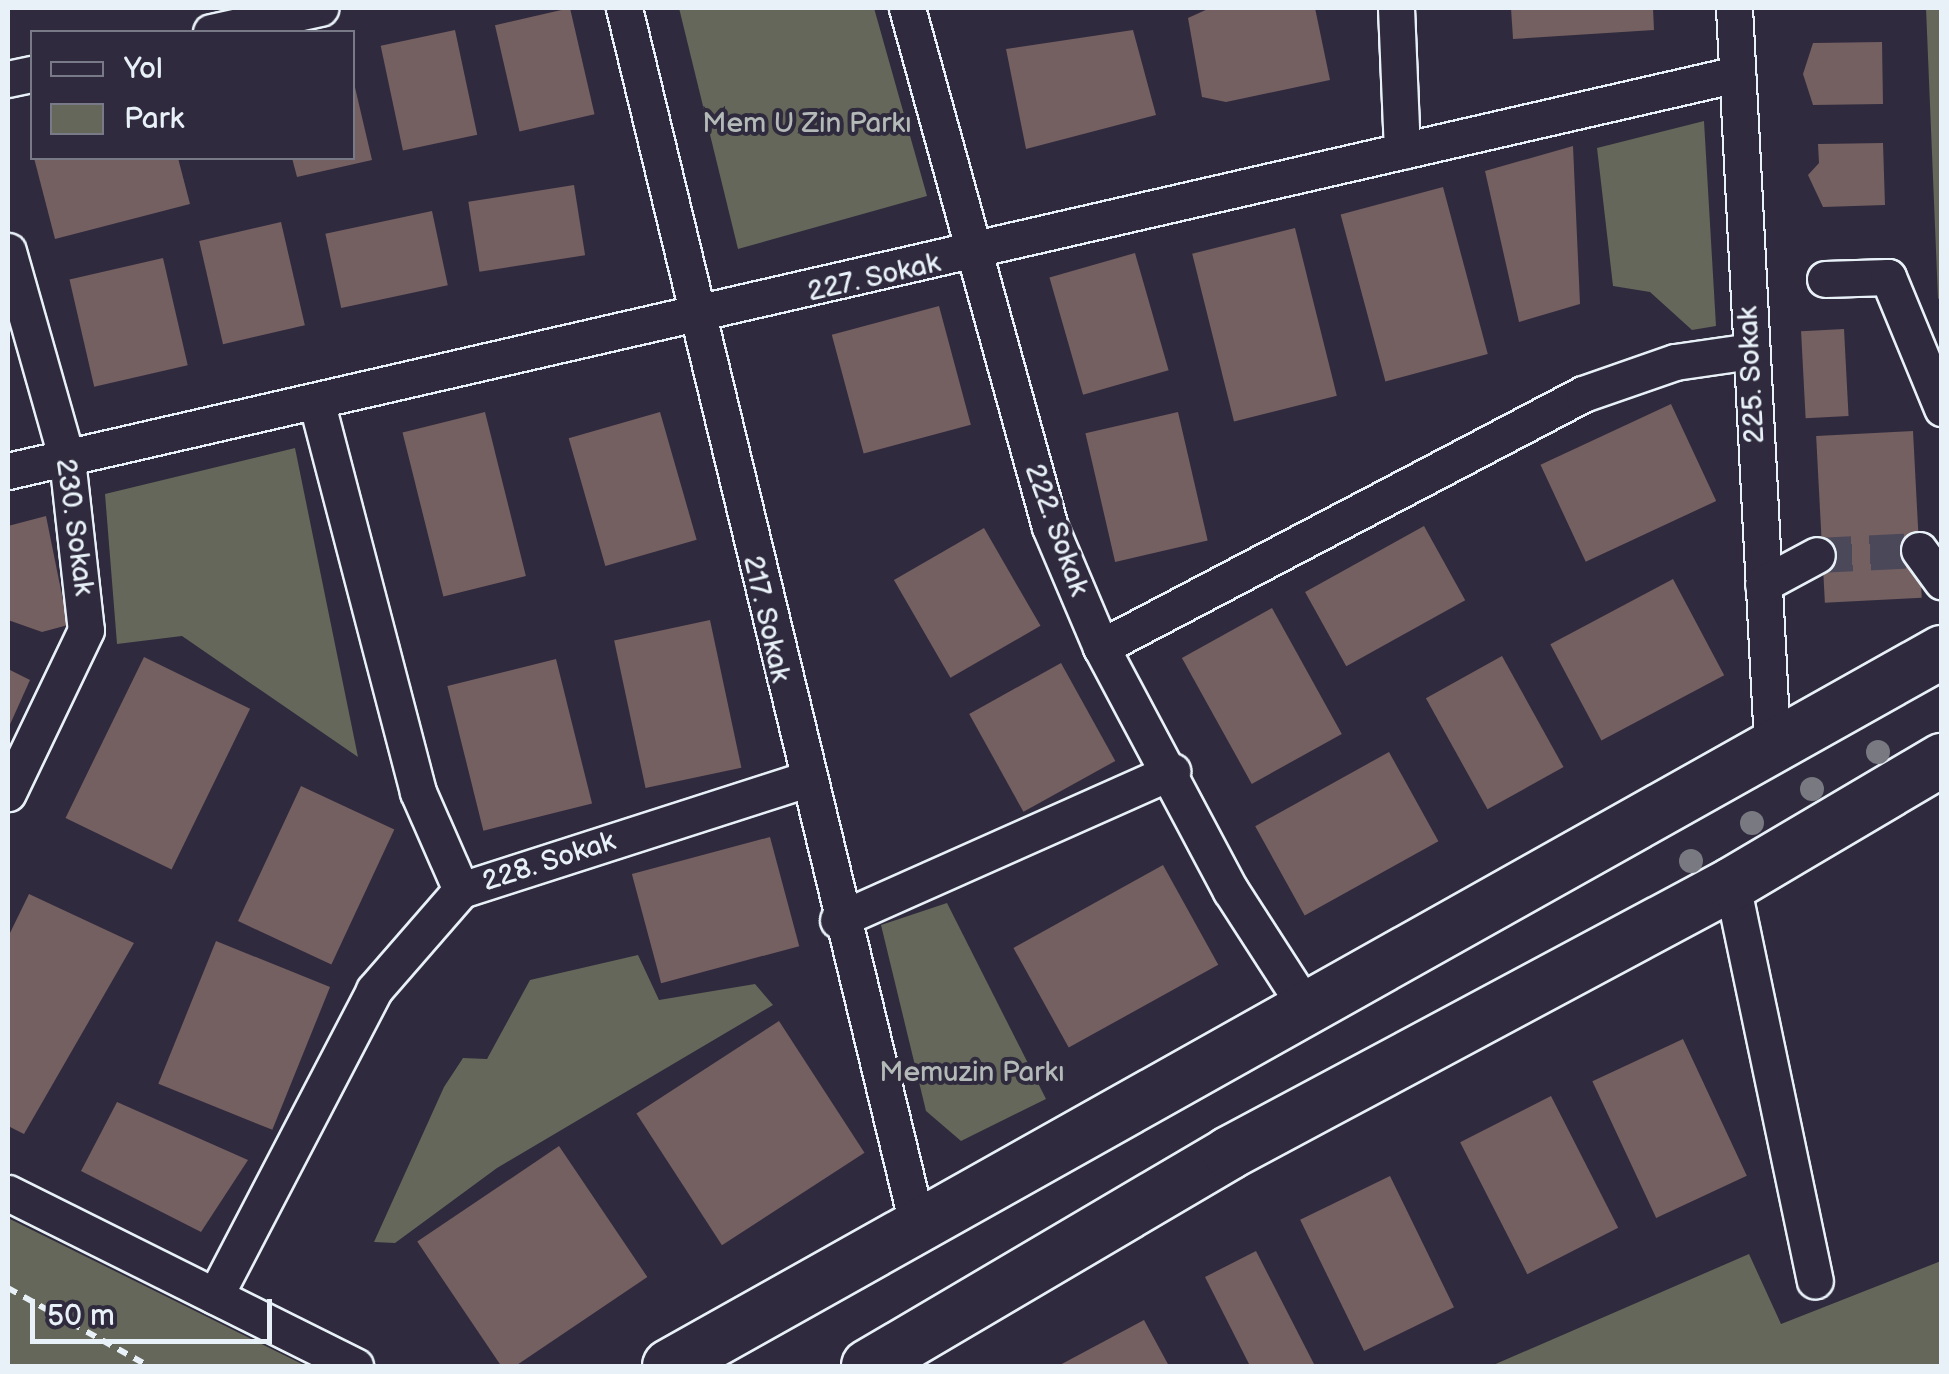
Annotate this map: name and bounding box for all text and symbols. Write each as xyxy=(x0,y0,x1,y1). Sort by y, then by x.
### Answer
legend xyxy=(30,30,355,160)
text: Yol xyxy=(124,51,163,87)
text: Park xyxy=(124,101,184,137)
park label: Mem U Zin Parkı xyxy=(702,107,912,141)
street label: 227. Sokak xyxy=(804,246,944,310)
street label: 225. Sokak xyxy=(1732,305,1772,445)
street label: 230. Sokak xyxy=(48,456,100,598)
street label: 222. Sokak xyxy=(1017,459,1095,601)
street label: 217. Sokak xyxy=(735,552,797,686)
street label: 228. Sokak xyxy=(478,825,620,899)
park label: Memuzin Parkı xyxy=(879,1056,1065,1090)
scale bar xyxy=(35,1279,278,1341)
text: 50 m xyxy=(47,1298,115,1334)

